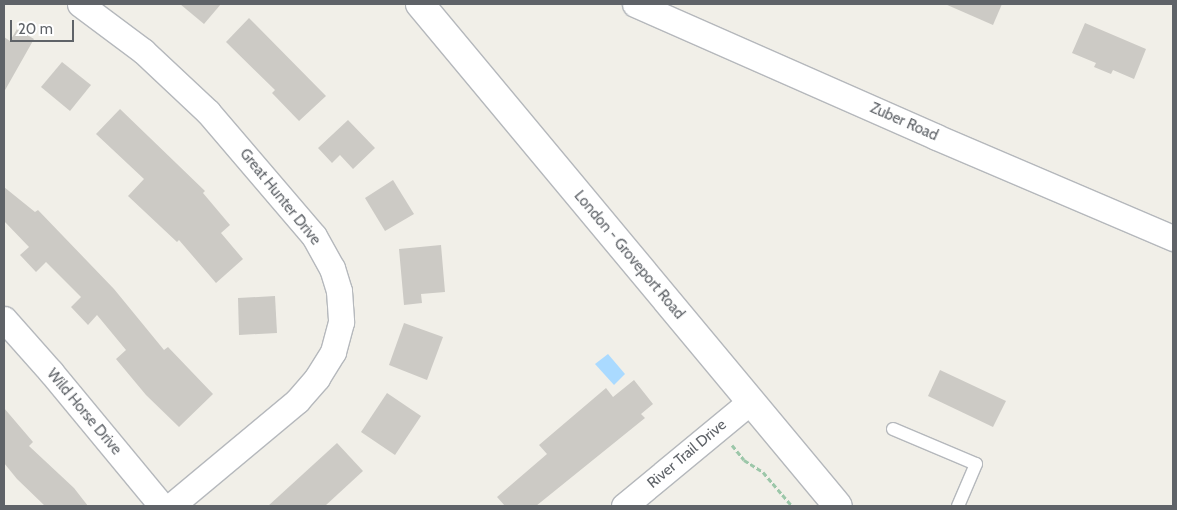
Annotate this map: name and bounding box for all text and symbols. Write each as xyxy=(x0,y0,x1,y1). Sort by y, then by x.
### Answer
scale bar xyxy=(12,10,76,42)
text: 20 m xyxy=(18,20,53,38)
street label: Zuber Road xyxy=(867,99,941,145)
street label: Great Hunter Drive xyxy=(236,145,324,249)
street label: London - Groveport Road xyxy=(570,187,688,323)
street label: Wild Horse Drive xyxy=(43,365,125,459)
street label: River Trail Drive xyxy=(644,416,730,492)

